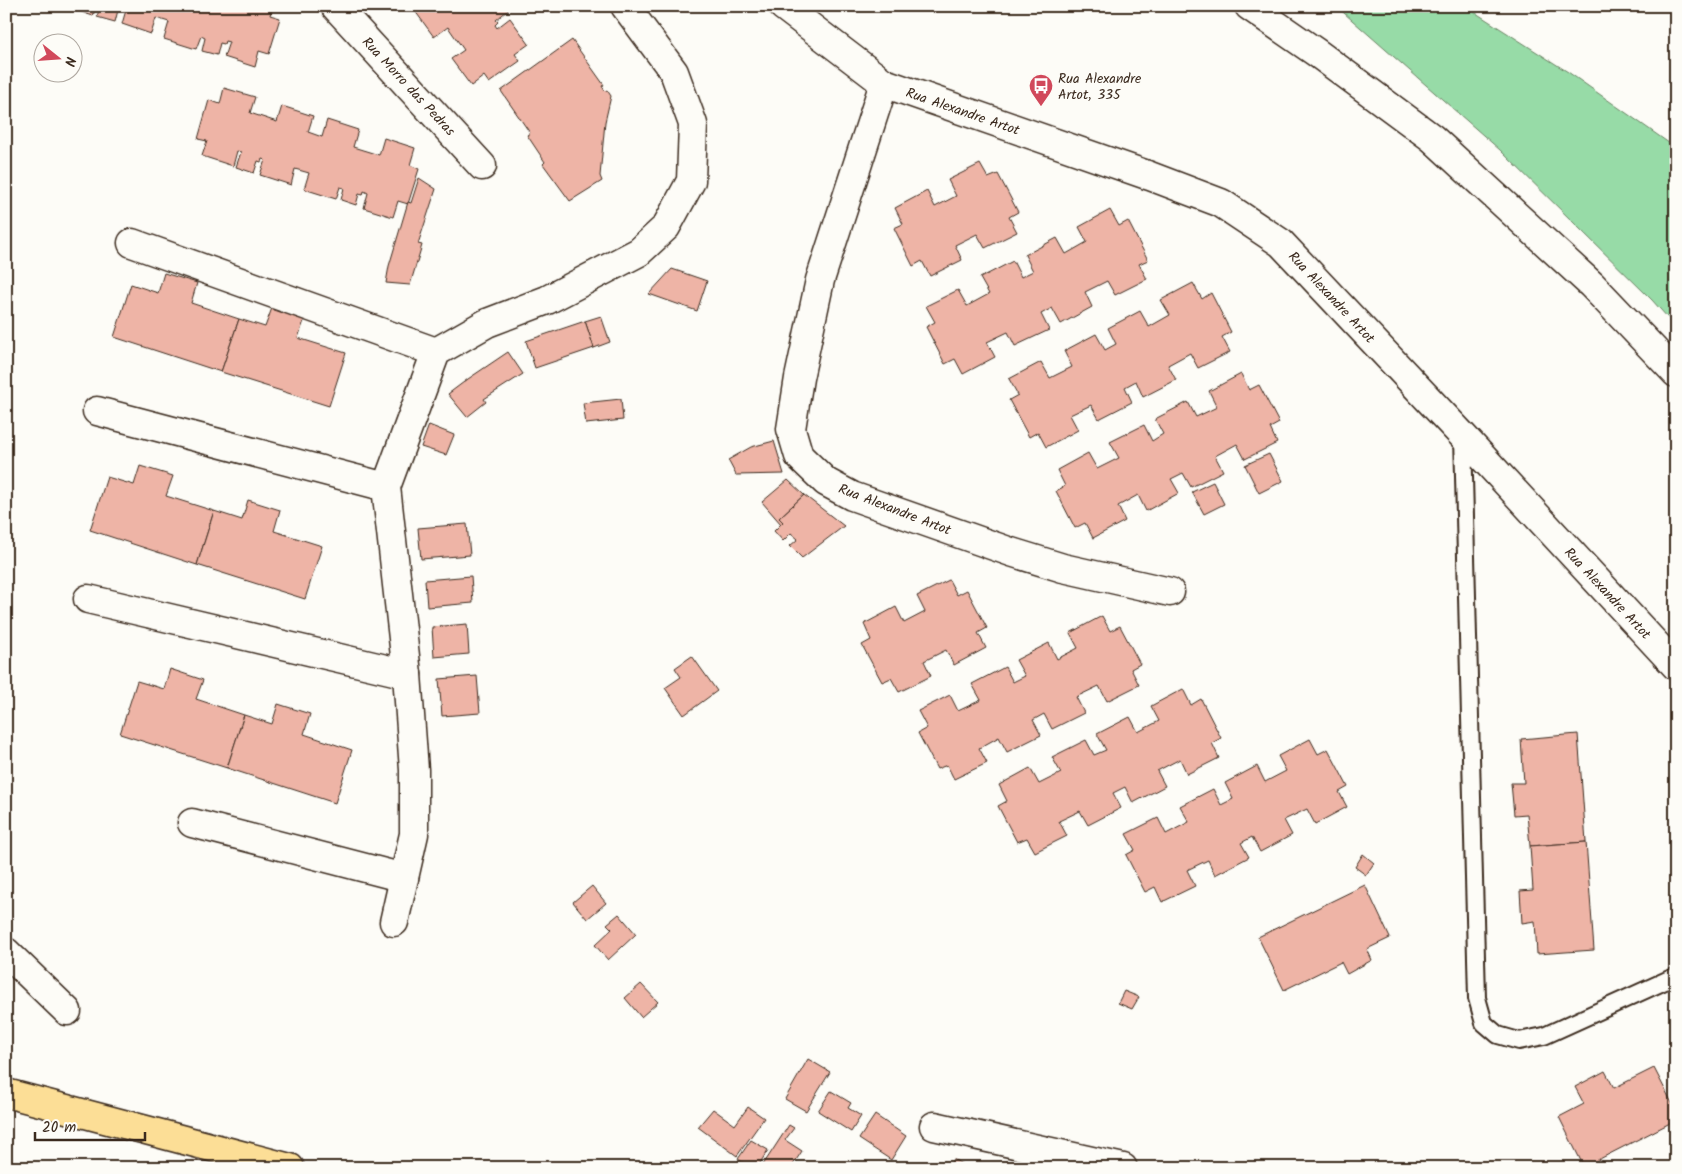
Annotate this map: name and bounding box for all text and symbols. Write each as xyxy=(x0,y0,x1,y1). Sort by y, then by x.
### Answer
north arrow xyxy=(32,32,82,82)
street label: Rua Morro das Pedras xyxy=(356,32,460,141)
text: N xyxy=(58,54,81,69)
place label: Rua Alexandre Artot, 335 xyxy=(1058,68,1142,106)
bus stop icon: Rua Alexandre Artot, 335 xyxy=(1028,73,1054,107)
street label: Rua Alexandre Artot xyxy=(903,82,1023,142)
street label: Rua Alexandre Artot xyxy=(1283,247,1380,349)
street label: Rua Alexandre Artot xyxy=(835,478,955,542)
street label: Rua Alexandre Artot xyxy=(1559,543,1656,645)
scale bar xyxy=(35,1109,145,1141)
text: 20 m xyxy=(42,1116,76,1140)

